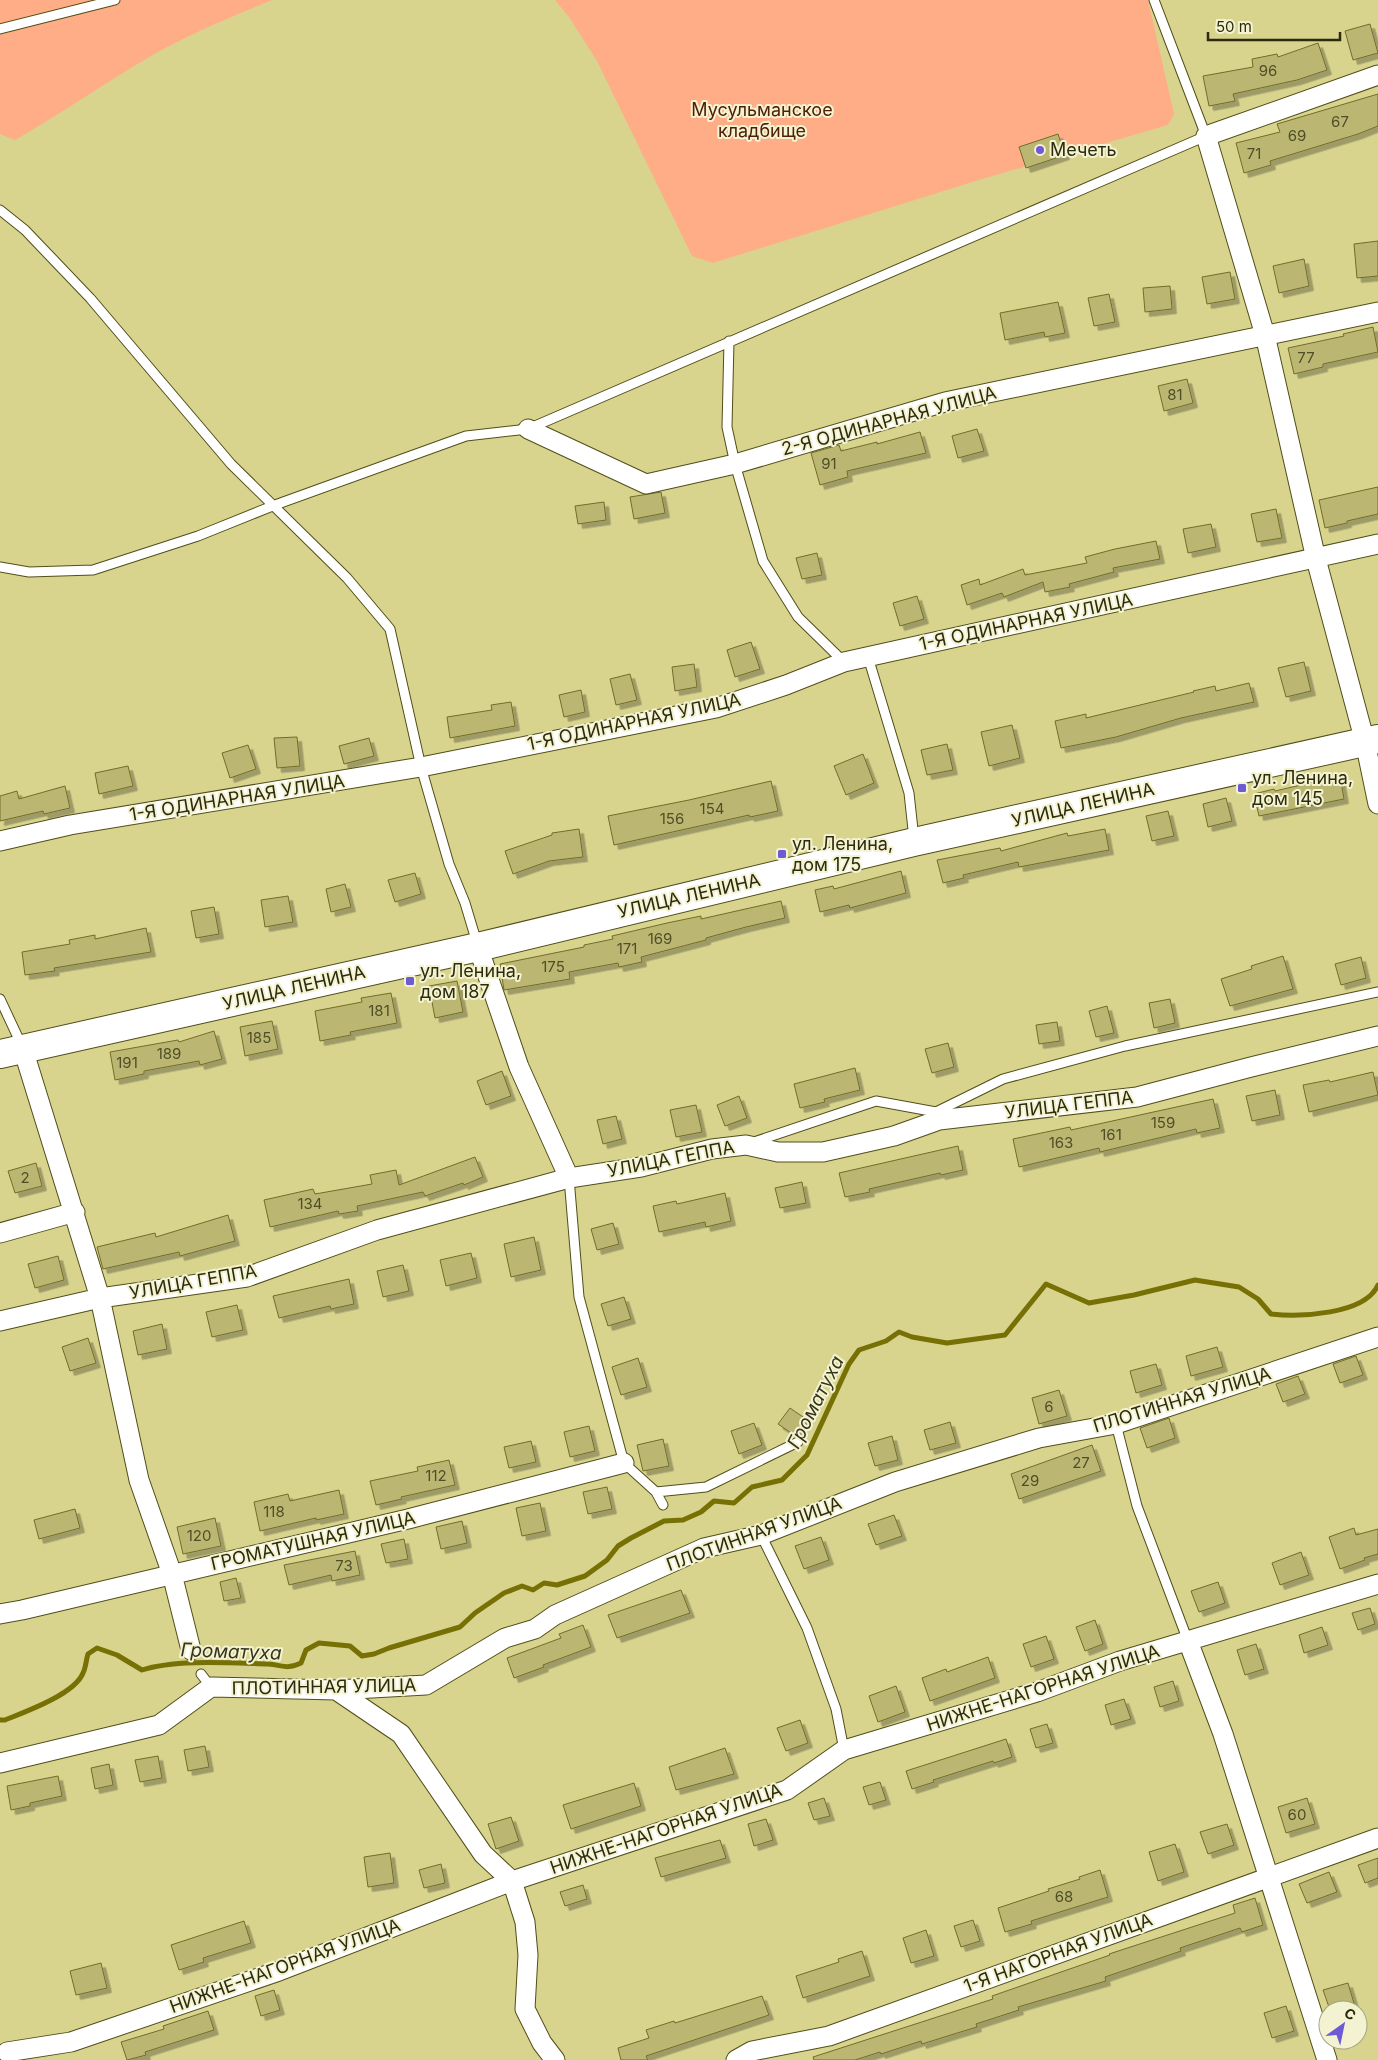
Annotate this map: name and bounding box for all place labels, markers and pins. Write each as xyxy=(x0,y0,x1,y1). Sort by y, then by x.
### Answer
place label: Мечеть xyxy=(1050,139,1117,160)
marker: Мечеть xyxy=(1034,144,1046,156)
place label: ул. Ленина, дом 145 xyxy=(1252,767,1353,809)
marker: ул. Ленина, дом 145 xyxy=(1236,782,1248,794)
place label: ул. Ленина, дом 175 xyxy=(792,833,893,875)
marker: ул. Ленина, дом 175 xyxy=(776,848,788,860)
place label: ул. Ленина, дом 187 xyxy=(420,960,521,1002)
marker: ул. Ленина, дом 187 xyxy=(404,975,416,987)

